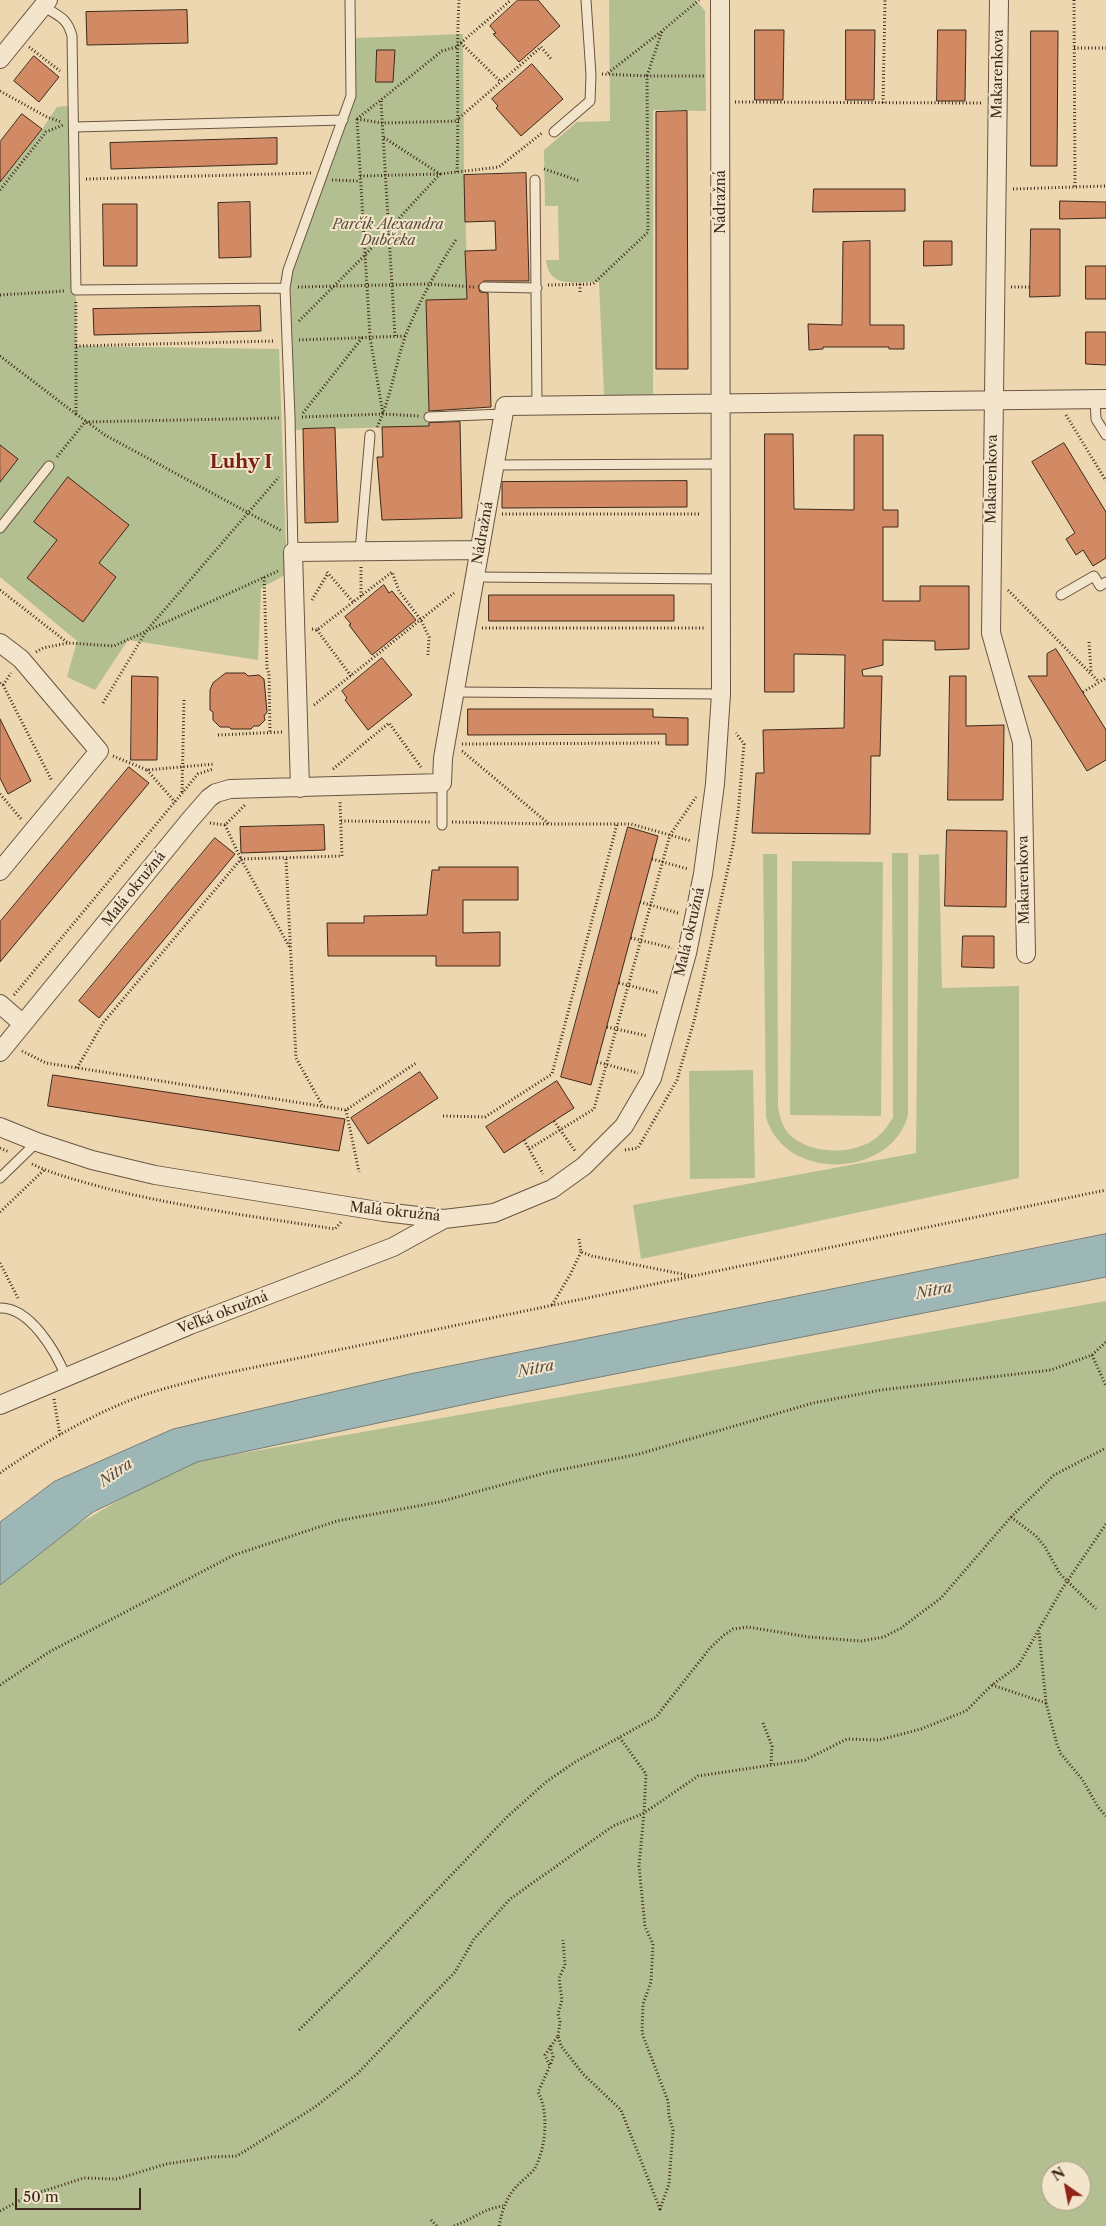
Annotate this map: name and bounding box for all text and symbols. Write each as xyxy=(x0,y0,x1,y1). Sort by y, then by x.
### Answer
street label: Makarenkova xyxy=(989,29,1007,119)
street label: Nádražná xyxy=(713,170,729,234)
park label: Parčík Alexandra Dubčeka xyxy=(332,217,444,250)
street label: Makarenkova xyxy=(983,434,1001,524)
district label: Luhy I xyxy=(210,452,272,474)
street label: Nádražná xyxy=(469,500,497,566)
street label: Makarenkova xyxy=(1015,835,1033,925)
street label: Malá okružná xyxy=(99,848,169,930)
street label: Malá okružná xyxy=(672,886,708,978)
street label: Malá okružná xyxy=(349,1199,441,1225)
water label: Nitra xyxy=(914,1279,954,1303)
street label: Veľká okružná xyxy=(176,1288,270,1338)
water label: Nitra xyxy=(516,1357,556,1381)
water label: Nitra xyxy=(96,1455,136,1491)
north arrow xyxy=(1041,2161,1091,2211)
text: N xyxy=(1048,2163,1068,2185)
scale bar xyxy=(18,2178,144,2210)
text: 50 m xyxy=(23,2187,59,2206)

